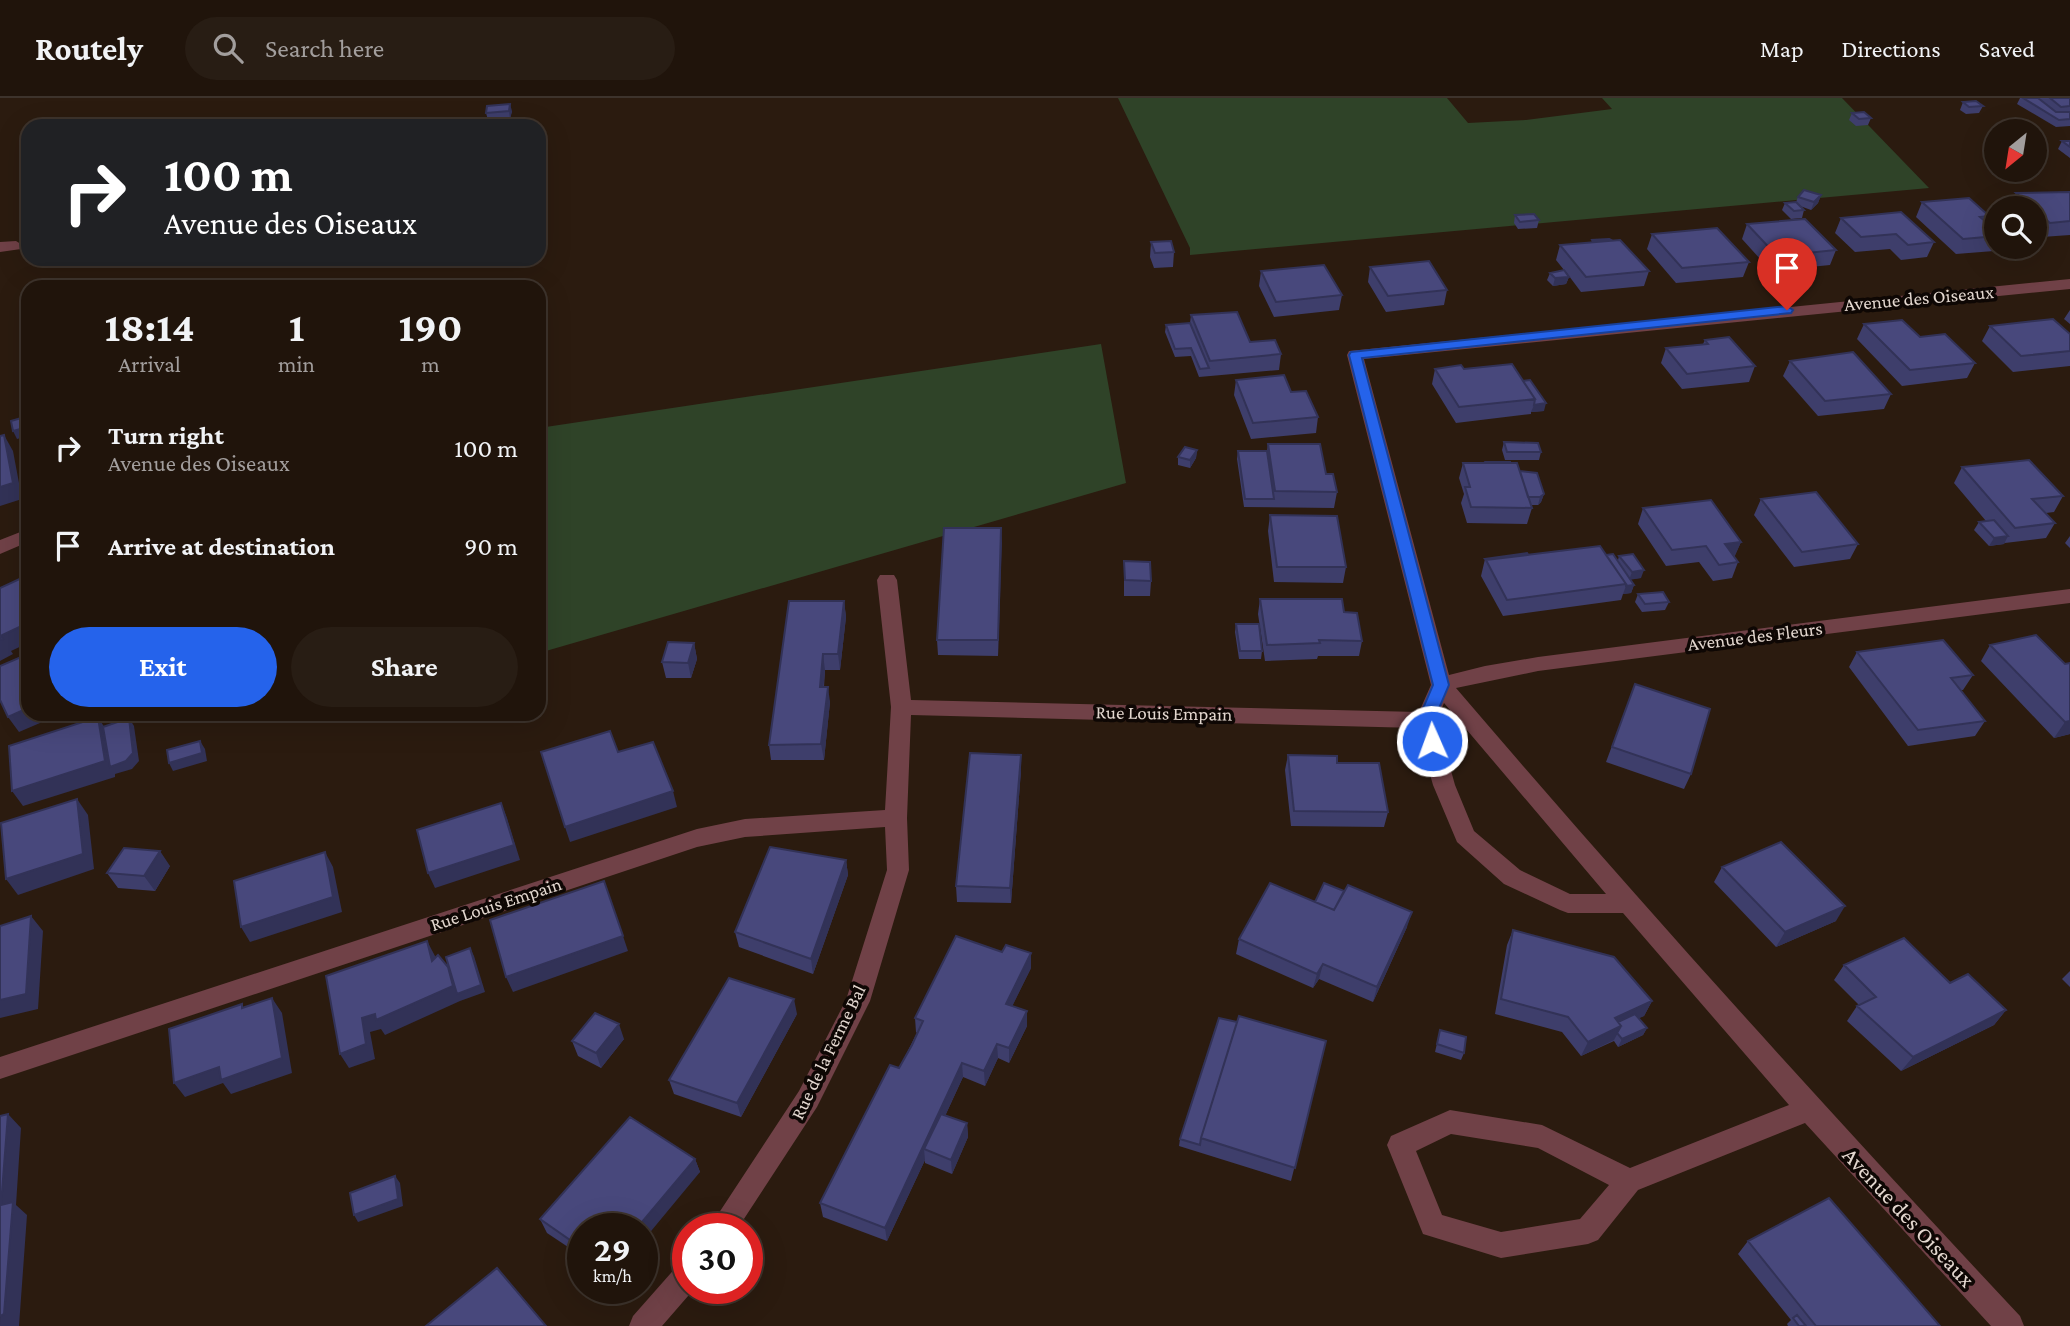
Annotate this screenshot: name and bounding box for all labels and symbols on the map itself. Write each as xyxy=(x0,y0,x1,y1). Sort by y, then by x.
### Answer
north arrow xyxy=(1984,119,2048,182)
pin xyxy=(1757,238,1817,310)
street label: Avenue des Oiseaux xyxy=(1843,281,1995,315)
street label: Avenue des Fleurs xyxy=(1686,617,1824,655)
street label: Rue Louis Empain xyxy=(1095,701,1233,725)
position arrow xyxy=(1395,704,1469,778)
street label: Rue Louis Empain xyxy=(428,873,564,935)
street label: Rue de la Ferme Bal xyxy=(786,981,870,1123)
street label: Avenue des Oiseaux xyxy=(1837,1142,1981,1292)
speed limit sign: 30 xyxy=(672,1213,763,1304)

